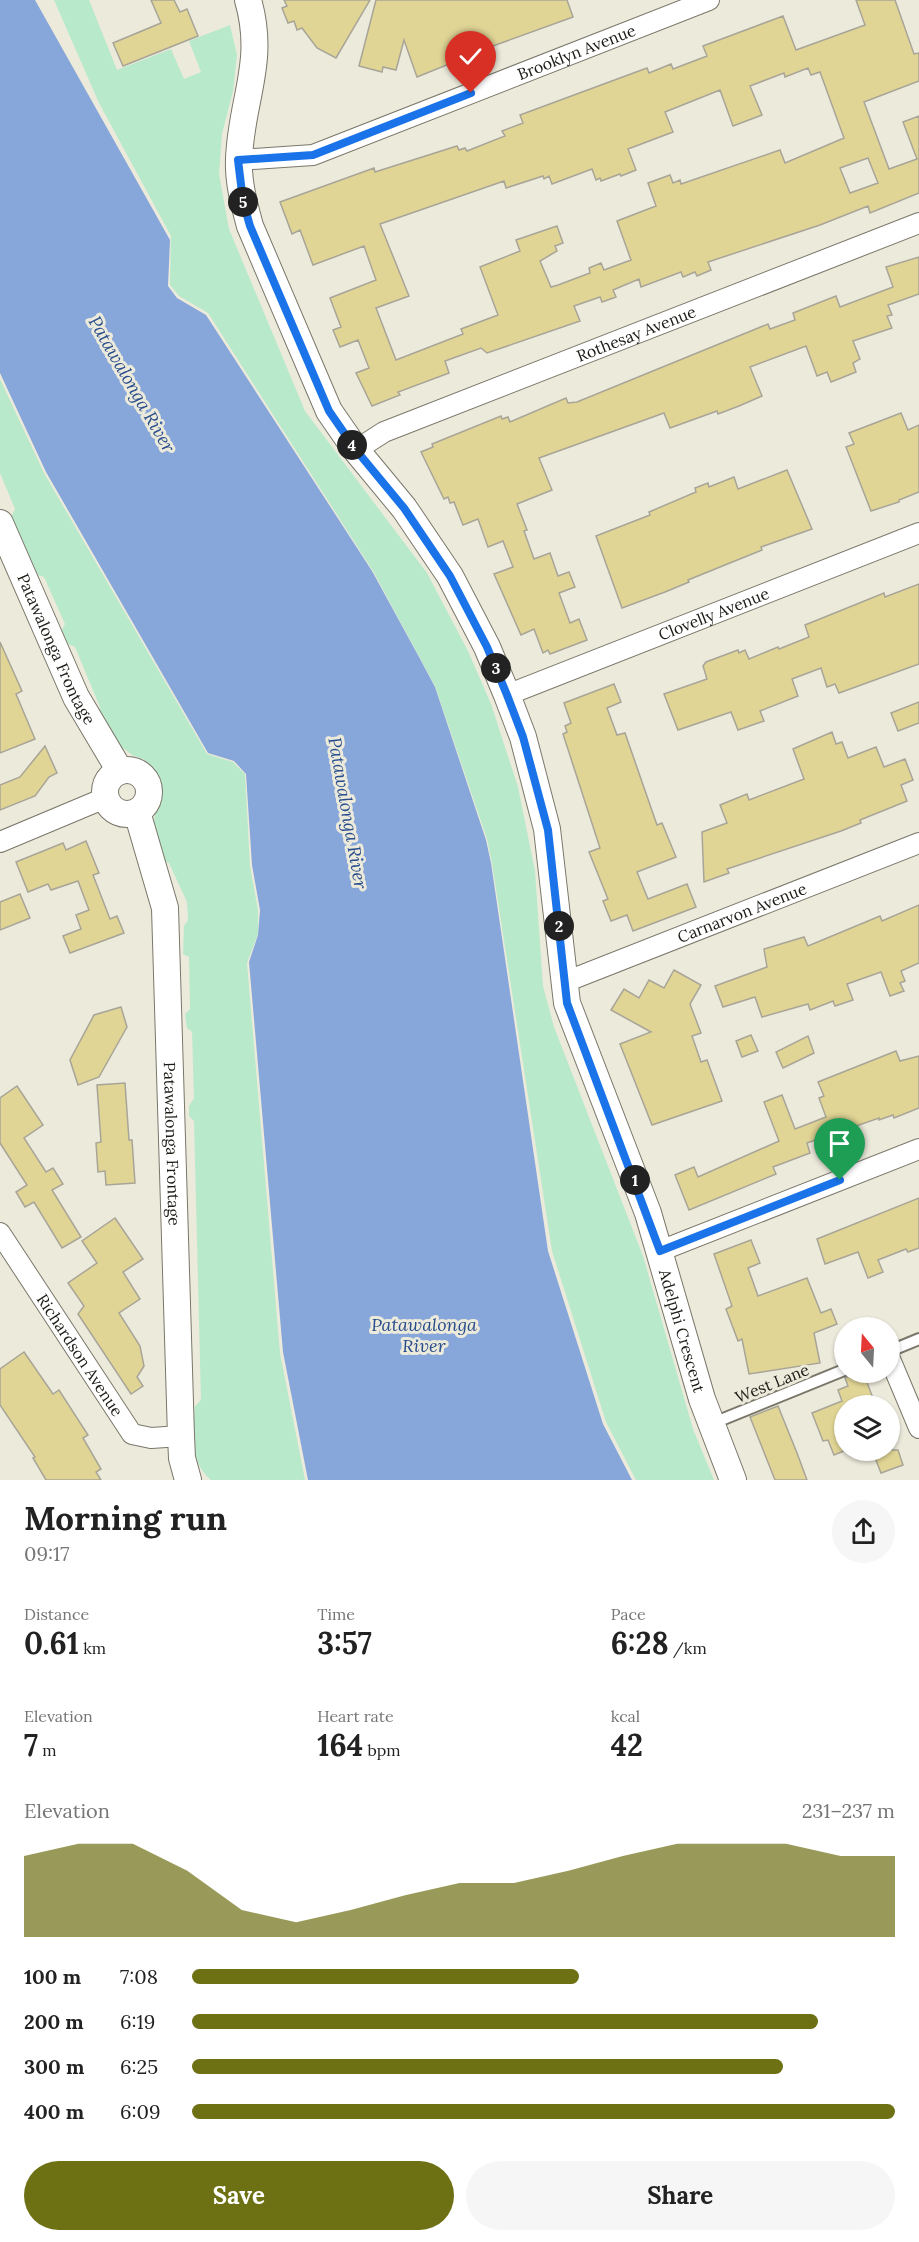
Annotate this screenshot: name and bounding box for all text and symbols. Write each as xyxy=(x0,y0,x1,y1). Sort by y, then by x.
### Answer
street label: Brooklyn Avenue xyxy=(515,20,639,84)
pin xyxy=(445,31,496,93)
icon: check xyxy=(454,40,487,73)
pin: 5 xyxy=(228,187,258,217)
text: 5 xyxy=(239,192,247,212)
street label: Rothesay Avenue xyxy=(574,301,699,366)
water label: Patawalonga River xyxy=(84,312,181,457)
pin: 4 xyxy=(337,430,367,460)
text: 4 xyxy=(348,435,356,455)
street label: Patawalonga Frontage xyxy=(13,570,100,728)
street label: Clovelly Avenue xyxy=(655,583,772,645)
pin: 3 xyxy=(481,653,511,683)
text: 3 xyxy=(492,658,500,678)
water label: Patawalonga River xyxy=(323,735,373,891)
street label: Carnarvon Avenue xyxy=(674,878,810,947)
pin: 2 xyxy=(544,911,574,941)
text: 2 xyxy=(555,916,563,936)
street label: Patawalonga Frontage xyxy=(160,1062,185,1226)
pin xyxy=(814,1118,865,1180)
icon: arrive xyxy=(823,1127,856,1160)
pin: 1 xyxy=(620,1165,650,1195)
text: 1 xyxy=(632,1170,638,1190)
street label: Adelphi Crescent xyxy=(655,1266,710,1396)
street label: Richardson Avenue xyxy=(33,1290,128,1420)
water label: Patawalonga River xyxy=(371,1313,477,1357)
north arrow xyxy=(834,1317,900,1383)
map controls xyxy=(834,1317,900,1461)
street label: West Lane xyxy=(732,1359,812,1407)
button: layers xyxy=(834,1395,900,1461)
text: Morning run xyxy=(24,1497,227,1539)
button: share xyxy=(832,1500,895,1563)
text: 09:17 xyxy=(24,1541,69,1566)
text: Distance xyxy=(24,1604,89,1624)
text: Time xyxy=(317,1604,355,1624)
text: Pace xyxy=(611,1604,646,1624)
text: 0.61 xyxy=(24,1624,79,1662)
text: 3:57 xyxy=(317,1624,372,1662)
text: 6:28 xyxy=(611,1624,669,1662)
text: km xyxy=(79,1638,106,1658)
text: /km xyxy=(669,1638,707,1658)
text: Elevation xyxy=(24,1706,93,1726)
text: Heart rate xyxy=(317,1706,394,1726)
text: kcal xyxy=(611,1706,640,1726)
text: 7 xyxy=(24,1726,38,1764)
text: 164 xyxy=(317,1726,363,1764)
text: 42 xyxy=(611,1726,643,1764)
text: m xyxy=(38,1740,57,1760)
text: bpm xyxy=(363,1740,401,1760)
text: Elevation xyxy=(24,1798,110,1823)
text: 231–237 m xyxy=(802,1798,895,1823)
text: 100 m xyxy=(24,1964,81,1989)
text: 7:08 xyxy=(120,1964,158,1989)
text: 200 m xyxy=(24,2009,84,2034)
text: 6:19 xyxy=(120,2009,155,2034)
text: 300 m xyxy=(24,2054,84,2079)
text: 6:25 xyxy=(120,2054,158,2079)
text: 400 m xyxy=(24,2099,84,2124)
text: 6:09 xyxy=(120,2099,161,2124)
button: Save xyxy=(24,2161,454,2230)
button: Share xyxy=(466,2161,895,2230)

